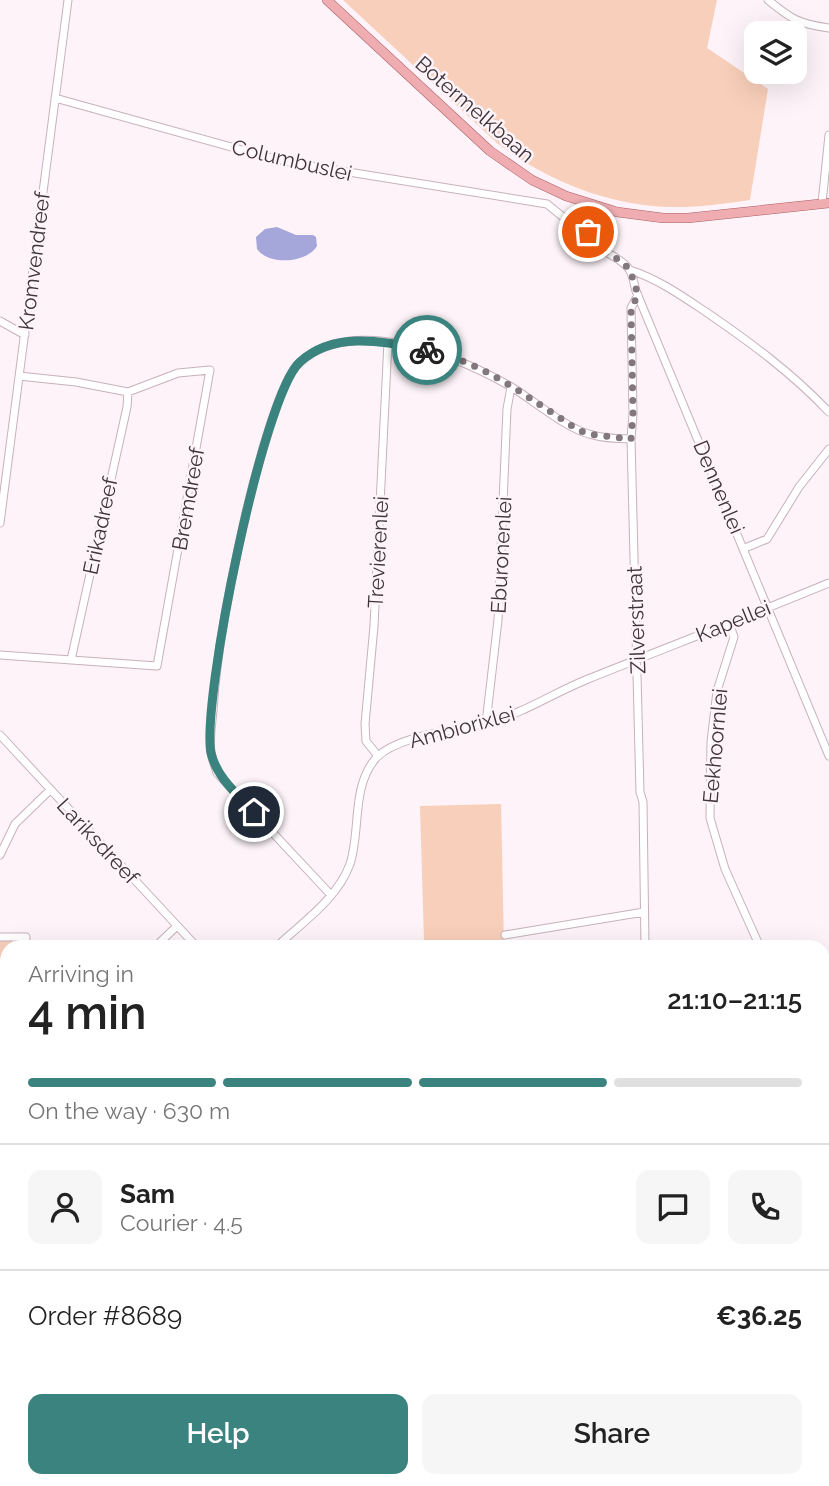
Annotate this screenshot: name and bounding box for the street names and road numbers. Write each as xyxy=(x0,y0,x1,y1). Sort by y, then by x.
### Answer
street label: Botermelkbaan xyxy=(410,51,540,167)
street label: Columbuslei xyxy=(229,134,355,186)
street label: Kromvendreef xyxy=(13,189,55,332)
street label: Dennenlei xyxy=(688,437,750,537)
street label: Bremdreef xyxy=(167,444,210,552)
street label: Erikadreef xyxy=(78,474,123,577)
street label: Trevierenlei xyxy=(363,495,393,609)
street label: Eburonenlei xyxy=(485,496,517,614)
street label: Zilverstraat xyxy=(622,566,650,674)
street label: Kapellei xyxy=(692,595,774,647)
street label: Eekhoornlei xyxy=(698,687,732,805)
street label: Ambiorixlei xyxy=(406,701,518,753)
street label: Lariksdreef xyxy=(52,793,145,890)

